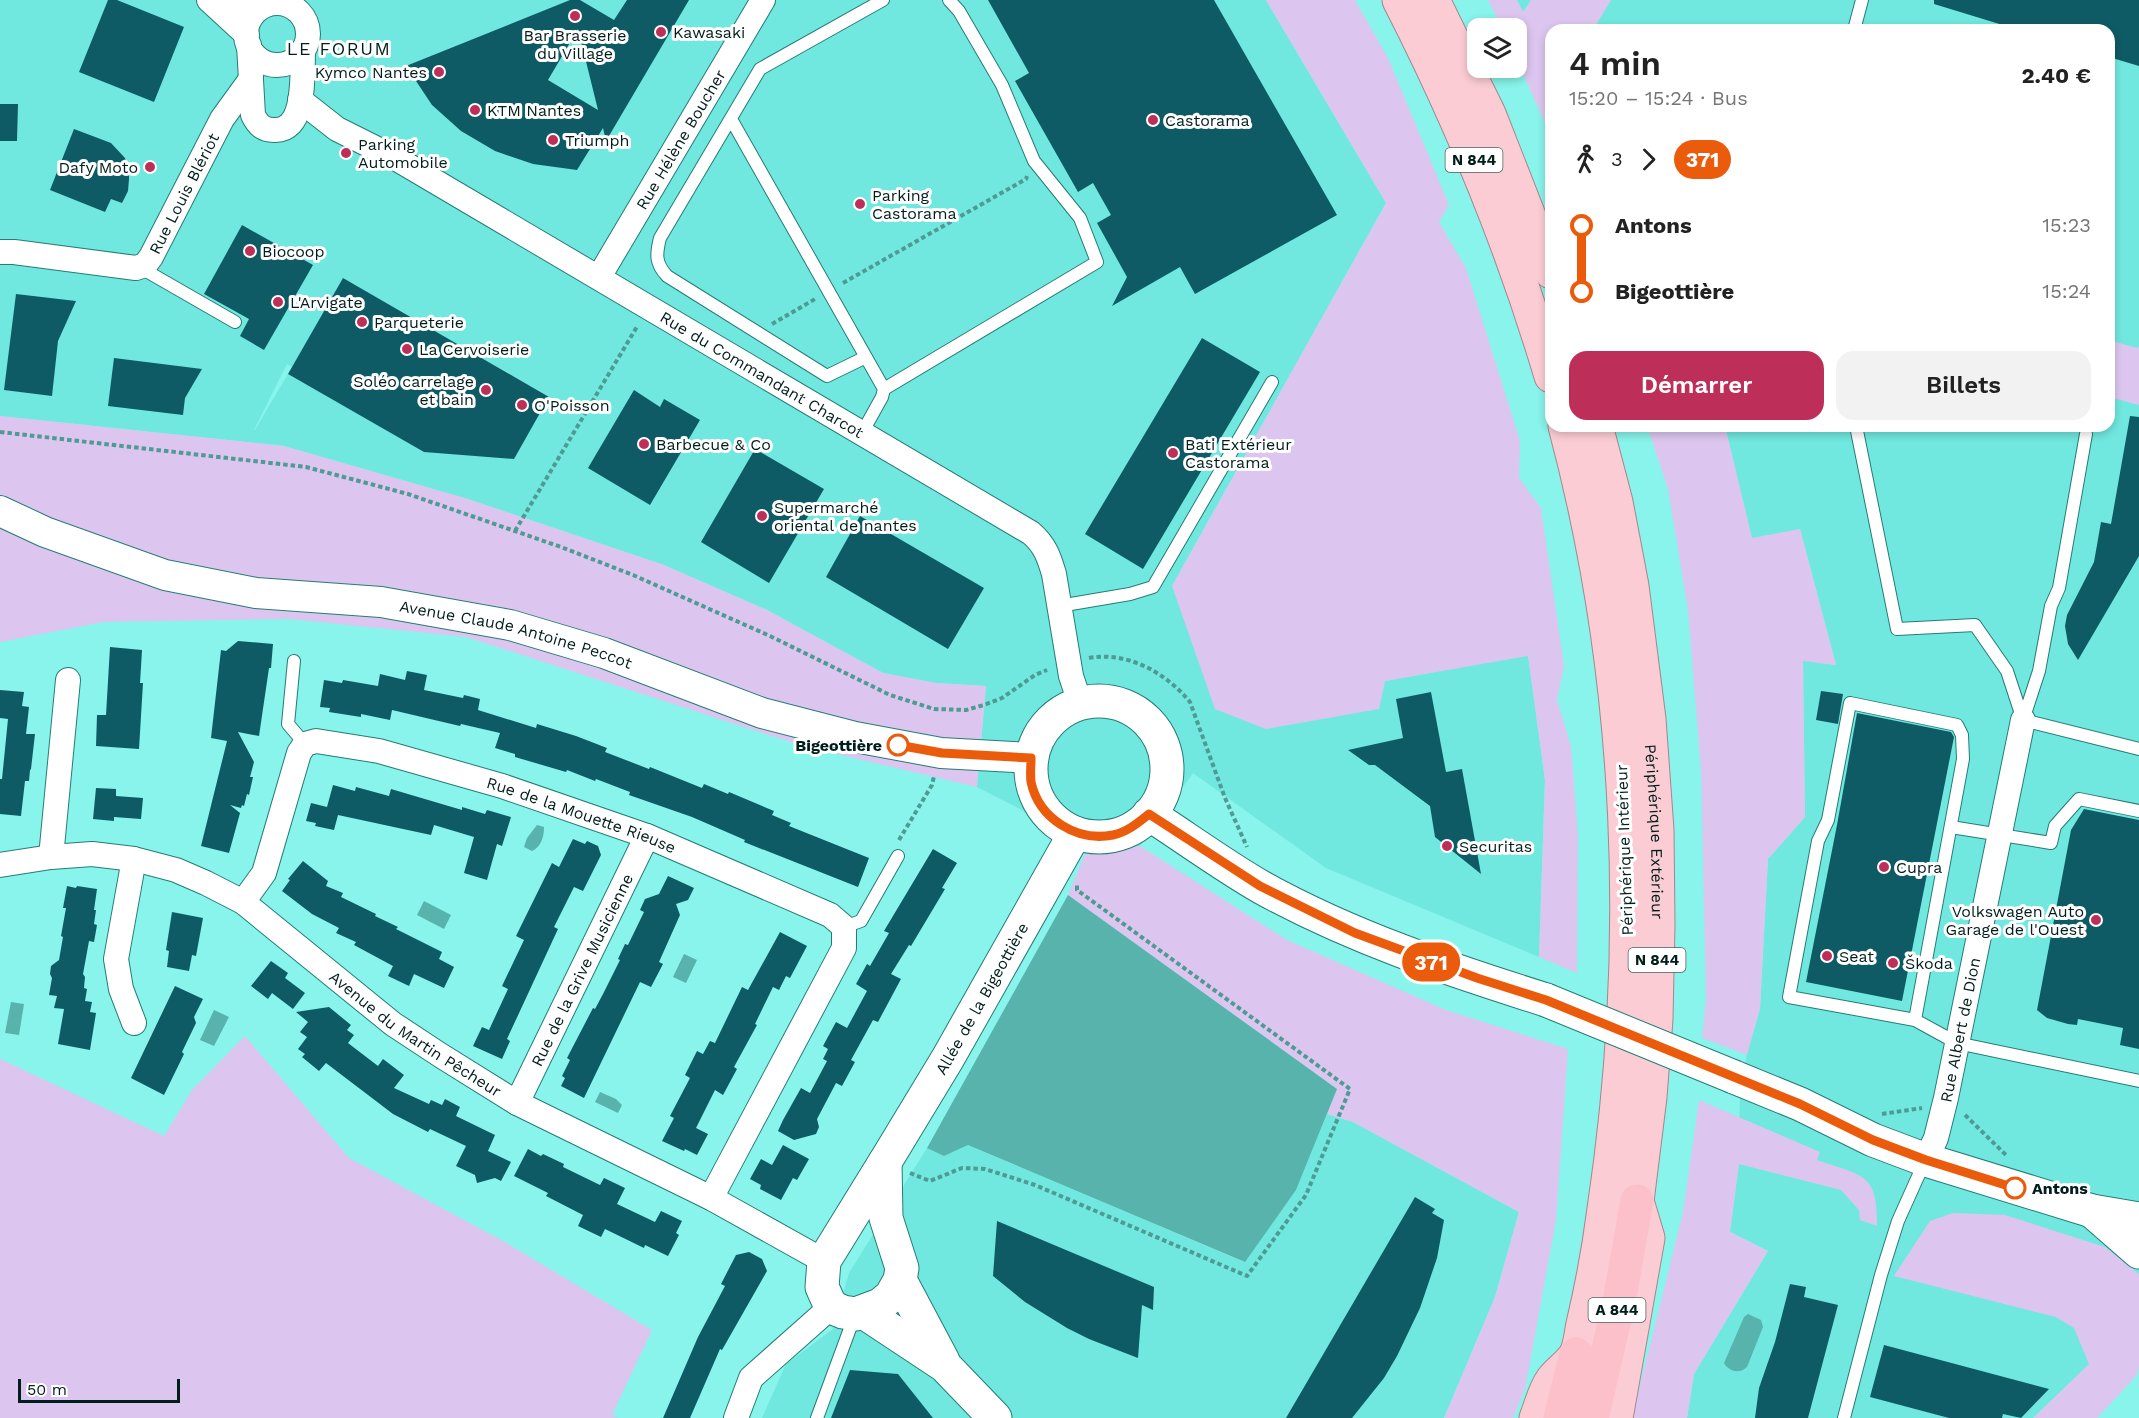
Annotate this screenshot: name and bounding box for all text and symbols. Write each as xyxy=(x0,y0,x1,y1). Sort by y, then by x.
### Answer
marker: Bar Brasserie du Village xyxy=(568,9,582,23)
map controls xyxy=(1467,18,1527,78)
button: layers xyxy=(1467,18,1527,78)
place label: Kawasaki xyxy=(673,23,745,42)
marker: Kawasaki xyxy=(654,25,668,39)
place label: Bar Brasserie du Village xyxy=(523,26,627,63)
district label: LE FORUM xyxy=(287,38,391,59)
text: 4 min xyxy=(1569,44,1661,83)
place label: Kymco Nantes xyxy=(315,63,427,82)
text: 2.40 € xyxy=(2021,63,2091,88)
marker: Kymco Nantes xyxy=(432,65,446,79)
street label: Rue Hélène Boucher xyxy=(632,66,730,213)
text: 15:20 – 15:24 · Bus xyxy=(1569,86,1748,110)
place label: KTM Nantes xyxy=(487,101,581,120)
marker: KTM Nantes xyxy=(468,103,482,117)
place label: Castorama xyxy=(1165,111,1249,130)
marker: Castorama xyxy=(1146,113,1160,127)
street label: Rue Louis Blériot xyxy=(145,130,223,257)
place label: Triumph xyxy=(565,131,629,150)
marker: Triumph xyxy=(546,133,560,147)
place label: Parking Automobile xyxy=(358,135,448,172)
icon: walk xyxy=(1569,143,1602,176)
icon: forward xyxy=(1632,143,1665,176)
marker: Parking Automobile xyxy=(339,146,353,160)
text: 3 xyxy=(1611,147,1623,171)
text: 371 xyxy=(1686,147,1719,172)
road number: N 844 xyxy=(1446,148,1502,172)
place label: Dafy Moto xyxy=(59,158,138,177)
marker: Dafy Moto xyxy=(143,160,157,174)
place label: Parking Castorama xyxy=(872,186,956,223)
marker: Parking Castorama xyxy=(853,197,867,211)
text: Antons xyxy=(1615,213,1692,238)
text: 15:23 xyxy=(2042,213,2091,237)
place label: Biocoop xyxy=(262,242,325,261)
marker: Biocoop xyxy=(243,244,257,258)
text: Bigeottière xyxy=(1615,279,1734,304)
text: 15:24 xyxy=(2042,279,2091,303)
place label: L'Arvigate xyxy=(290,293,363,312)
marker: L'Arvigate xyxy=(271,295,285,309)
street label: Rue du Commandant Charcot xyxy=(657,307,867,442)
place label: Parqueterie xyxy=(374,313,464,332)
marker: Parqueterie xyxy=(355,315,369,329)
place label: La Cervoiserie xyxy=(419,340,529,359)
marker: La Cervoiserie xyxy=(400,342,414,356)
button: Démarrer xyxy=(1569,351,1824,420)
button: Billets xyxy=(1836,351,2091,420)
place label: Soléo carrelage et bain xyxy=(353,372,474,409)
marker: Soléo carrelage et bain xyxy=(479,383,493,397)
place label: O'Poisson xyxy=(534,396,610,415)
marker: O'Poisson xyxy=(515,398,529,412)
place label: Barbecue & Co xyxy=(656,435,771,454)
place label: Bati Extérieur Castorama xyxy=(1185,435,1292,472)
marker: Barbecue & Co xyxy=(637,437,651,451)
marker: Bati Extérieur Castorama xyxy=(1166,446,1180,460)
place label: Supermarché oriental de nantes xyxy=(774,498,917,535)
marker: Supermarché oriental de nantes xyxy=(755,509,769,523)
street label: Avenue Claude Antoine Peccot xyxy=(398,596,635,673)
marker: Bigeottière xyxy=(887,734,909,756)
place label: Bigeottière xyxy=(795,736,882,755)
street label: Périphérique Extérieur xyxy=(1641,743,1667,920)
street label: Périphérique Intérieur xyxy=(1612,764,1637,936)
street label: Rue de la Mouette Rieuse xyxy=(484,773,679,857)
place label: Securitas xyxy=(1459,837,1532,856)
marker: Securitas xyxy=(1440,839,1454,853)
place label: Cupra xyxy=(1896,858,1942,877)
marker: Cupra xyxy=(1877,860,1891,874)
street label: Rue de la Grive Musicienne xyxy=(527,871,637,1070)
place label: Volkswagen Auto Garage de l'Ouest xyxy=(1946,902,2084,939)
marker: Volkswagen Auto Garage de l'Ouest xyxy=(2089,913,2103,927)
street label: Allée de la Bigeottière xyxy=(931,919,1032,1078)
line badge: 371 xyxy=(1396,942,1466,982)
place label: Seat xyxy=(1839,947,1874,966)
road number: N 844 xyxy=(1628,948,1686,972)
marker: Seat xyxy=(1820,949,1834,963)
text: 371 xyxy=(1414,950,1448,975)
place label: Škoda xyxy=(1905,954,1953,973)
marker: Škoda xyxy=(1886,956,1900,970)
street label: Rue Albert de Dion xyxy=(1936,956,1984,1104)
street label: Avenue du Martin Pêcheur xyxy=(325,967,505,1101)
marker: Antons xyxy=(2004,1177,2026,1199)
place label: Antons xyxy=(2032,1179,2088,1198)
road number: A 844 xyxy=(1588,1298,1646,1322)
scale bar xyxy=(18,1376,180,1404)
text: 50 m xyxy=(27,1380,67,1399)

